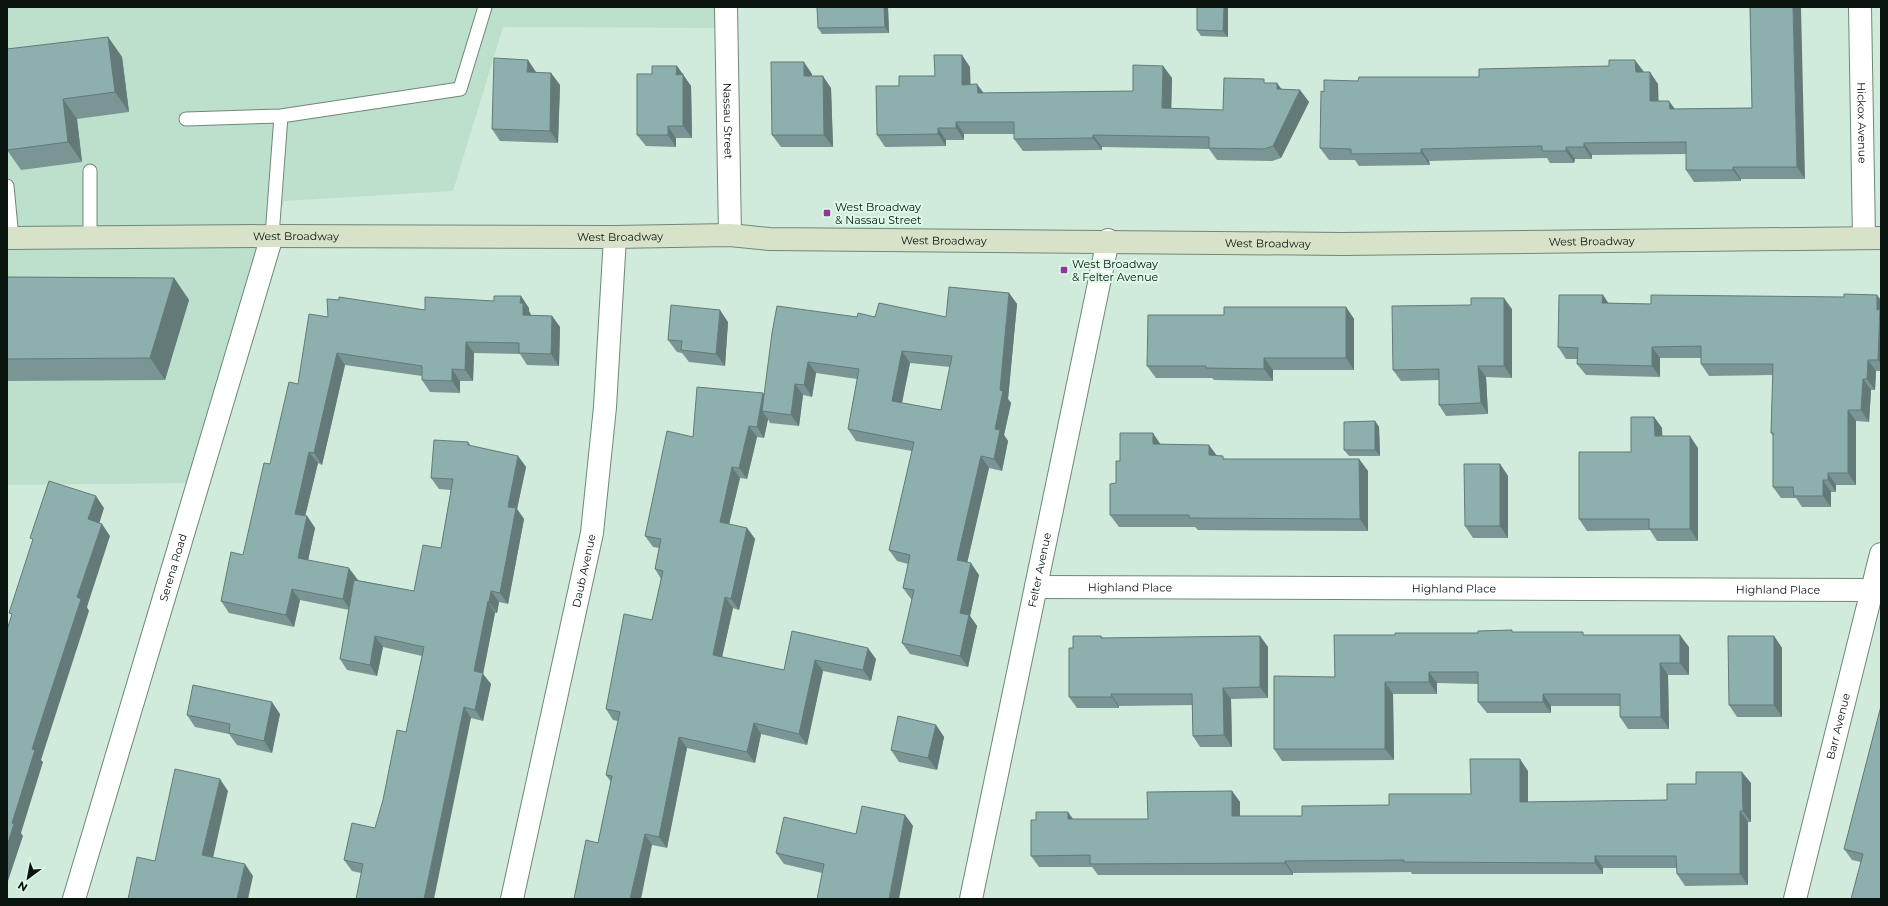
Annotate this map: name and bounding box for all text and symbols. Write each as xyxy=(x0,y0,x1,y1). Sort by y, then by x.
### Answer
street label: Hickox Avenue xyxy=(1854,82,1870,164)
street label: Nassau Street xyxy=(720,83,736,160)
place label: West Broadway & Nassau Street xyxy=(835,200,922,227)
marker: West Broadway & Nassau Street xyxy=(822,208,832,218)
street label: West Broadway xyxy=(253,229,339,243)
street label: West Broadway xyxy=(577,229,663,244)
street label: West Broadway xyxy=(901,233,987,248)
street label: West Broadway xyxy=(1549,234,1635,249)
street label: West Broadway xyxy=(1225,236,1311,251)
place label: West Broadway & Felter Avenue xyxy=(1072,257,1159,284)
marker: West Broadway & Felter Avenue xyxy=(1059,265,1069,275)
street label: Felter Avenue xyxy=(1025,531,1054,609)
street label: Serena Road xyxy=(156,532,190,603)
street label: Daub Avenue xyxy=(569,532,599,609)
street label: Highland Place xyxy=(1088,580,1173,594)
street label: Highland Place xyxy=(1412,581,1497,596)
street label: Highland Place xyxy=(1736,583,1821,597)
street label: Barr Avenue xyxy=(1823,691,1853,761)
north arrow xyxy=(8,858,48,898)
text: N xyxy=(15,878,30,895)

